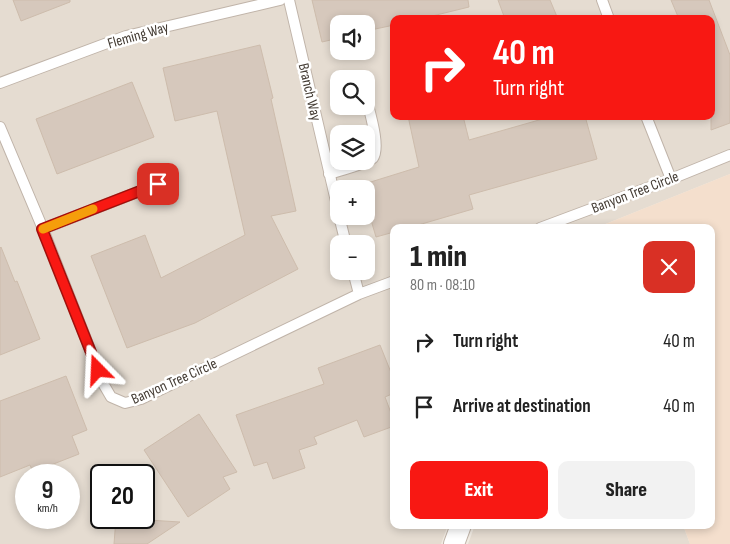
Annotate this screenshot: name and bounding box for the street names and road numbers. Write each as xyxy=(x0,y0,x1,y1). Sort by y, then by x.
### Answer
street label: Fleming Way xyxy=(105,18,171,53)
street label: Branch Way xyxy=(294,61,325,123)
street label: Banyon Tree Circle xyxy=(589,167,682,218)
street label: Banyon Tree Circle xyxy=(128,354,220,409)

